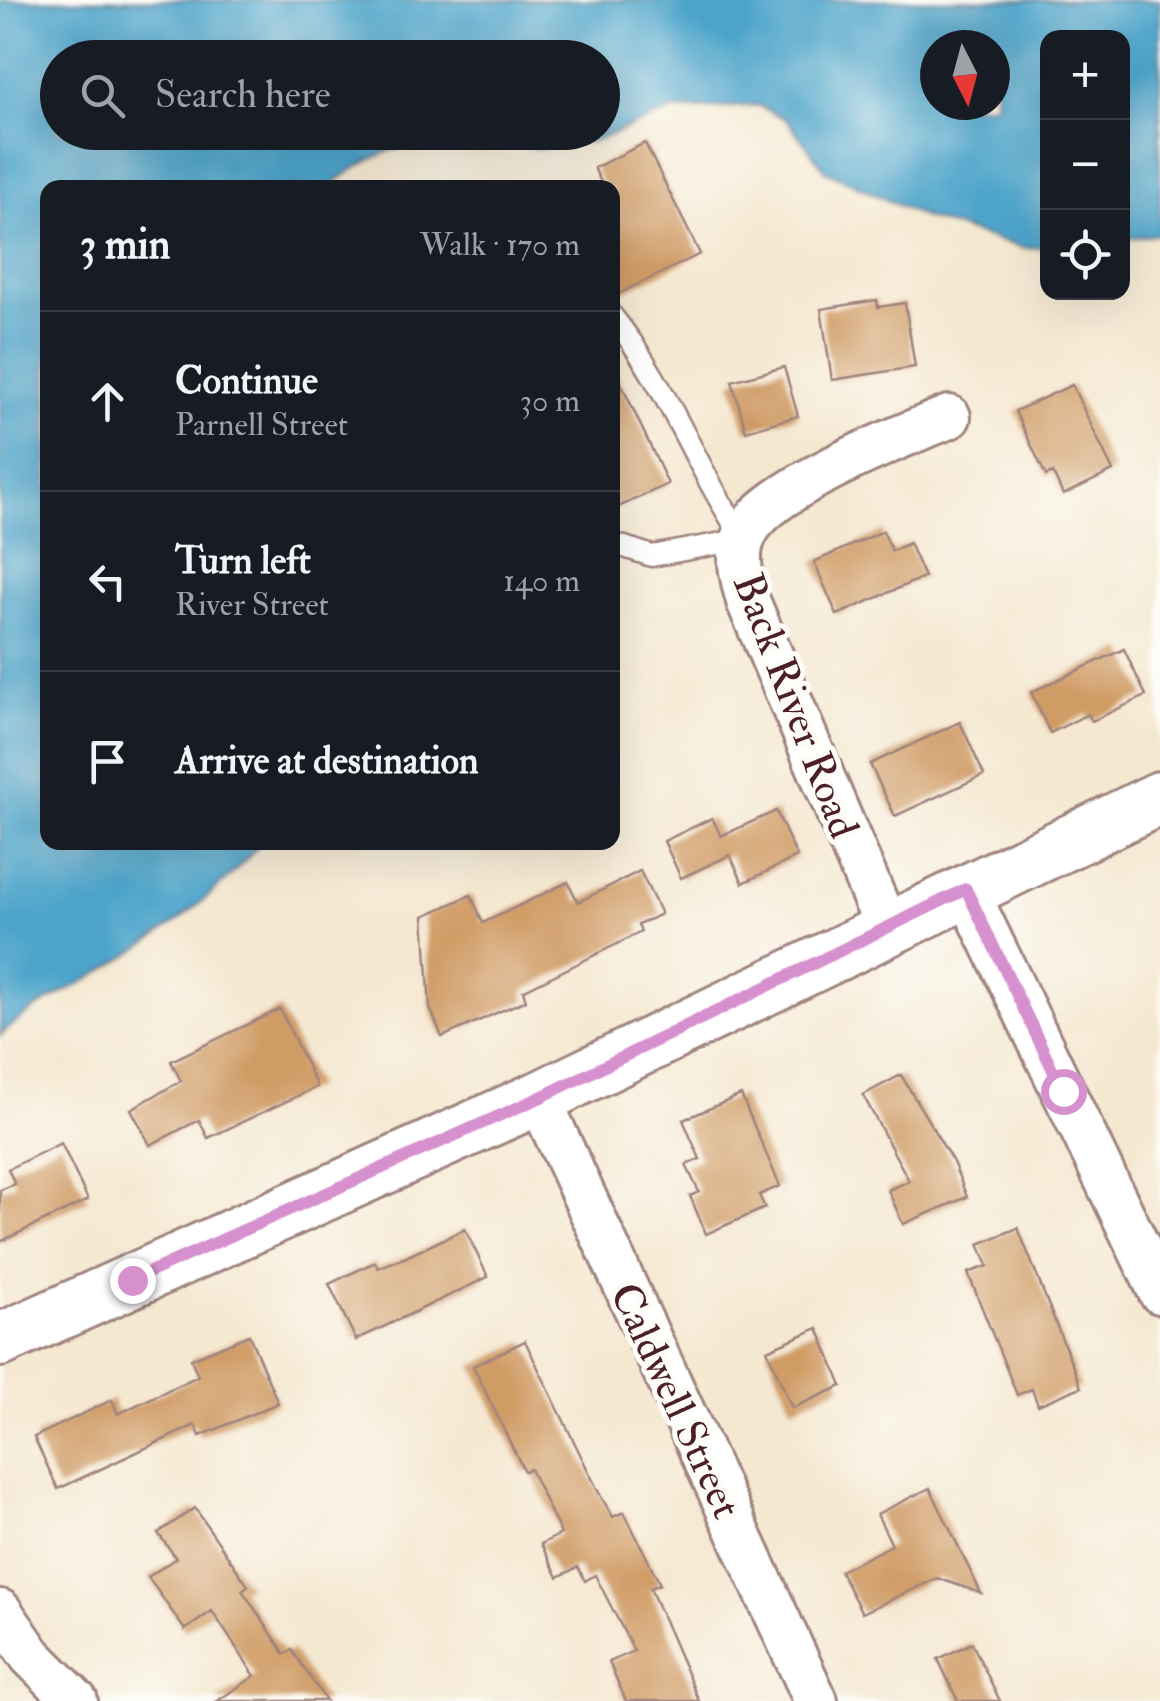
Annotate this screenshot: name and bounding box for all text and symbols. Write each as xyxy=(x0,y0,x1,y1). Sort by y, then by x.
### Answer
north arrow xyxy=(920,30,1010,120)
map controls xyxy=(1040,30,1130,300)
button: + xyxy=(1040,30,1130,120)
search box xyxy=(40,40,620,150)
icon: search xyxy=(75,68,130,123)
text: Search here xyxy=(155,71,331,119)
button: − xyxy=(1040,120,1130,210)
button: locate xyxy=(1040,210,1130,300)
text: 3 min xyxy=(80,219,170,271)
text: Walk · 170 m xyxy=(420,225,580,265)
text: Continue xyxy=(175,357,318,405)
icon: ahead xyxy=(80,374,135,429)
text: 30 m xyxy=(520,381,580,421)
text: Parnell Street xyxy=(175,405,348,445)
text: Turn left xyxy=(175,537,311,585)
icon: left xyxy=(80,554,135,609)
text: 140 m xyxy=(503,561,580,601)
street label: Back River Road xyxy=(721,566,870,846)
text: River Street xyxy=(175,585,329,625)
icon: arrive xyxy=(80,734,135,789)
text: Arrive at destination xyxy=(175,737,479,785)
route start xyxy=(1041,1069,1087,1115)
route end xyxy=(110,1258,156,1304)
street label: Caldwell Street xyxy=(598,1275,752,1527)

